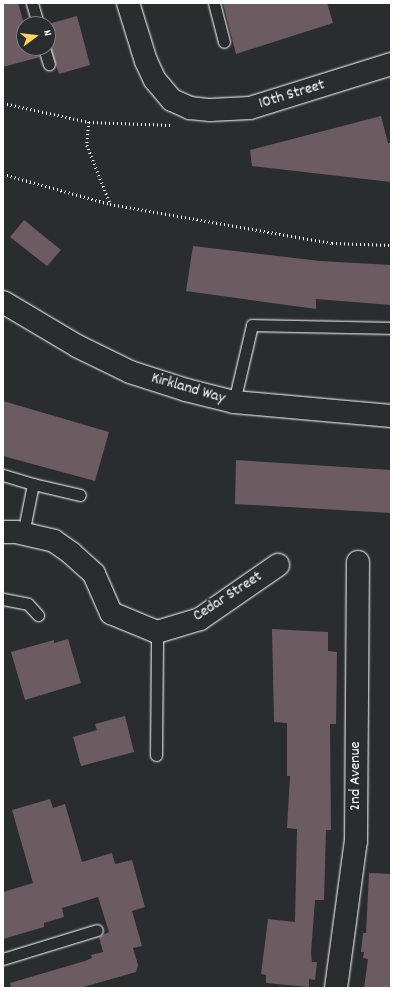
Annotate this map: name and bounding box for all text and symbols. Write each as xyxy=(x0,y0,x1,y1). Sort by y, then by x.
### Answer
north arrow xyxy=(16,16,56,56)
text: N xyxy=(38,28,55,38)
street label: 10th Street xyxy=(257,76,327,114)
street label: Kirkland Way xyxy=(149,369,227,409)
street label: Cedar Street xyxy=(190,568,266,626)
street label: 2nd Avenue xyxy=(346,741,366,811)

